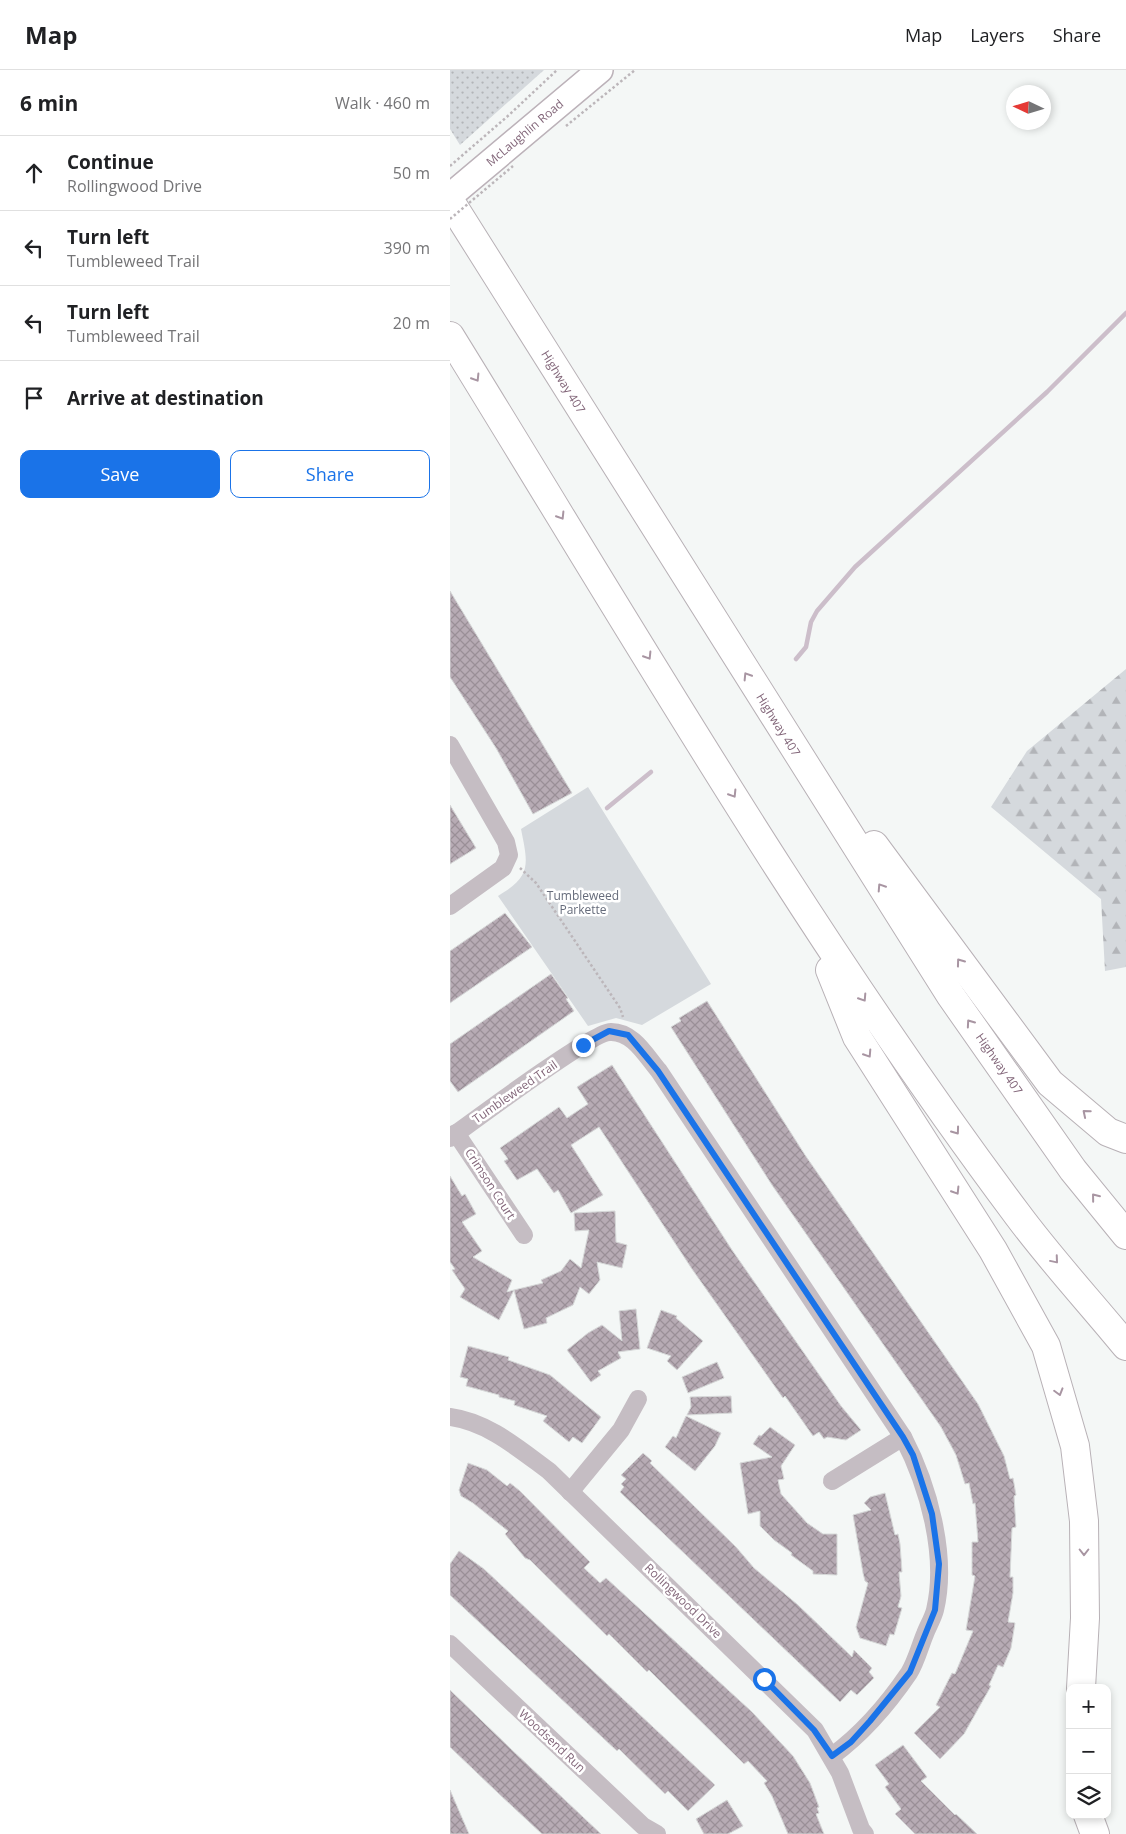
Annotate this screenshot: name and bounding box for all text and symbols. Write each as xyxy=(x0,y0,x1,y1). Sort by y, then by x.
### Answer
text: Map xyxy=(25,18,77,51)
text: Map xyxy=(905,23,942,47)
text: Layers xyxy=(970,23,1025,47)
text: Share xyxy=(1053,23,1101,47)
north arrow xyxy=(1006,85,1051,130)
text: 6 min xyxy=(20,89,78,117)
text: Walk · 460 m xyxy=(335,92,430,114)
street label: McLaughlin Road xyxy=(482,95,567,170)
text: Continue xyxy=(67,149,154,175)
icon: ahead xyxy=(20,159,48,187)
text: 50 m xyxy=(393,162,430,184)
text: Rollingwood Drive xyxy=(67,175,202,197)
text: Turn left xyxy=(67,224,149,250)
icon: left xyxy=(20,234,48,262)
text: 390 m xyxy=(384,237,430,259)
text: Tumbleweed Trail xyxy=(67,250,200,272)
text: Turn left xyxy=(67,299,149,325)
icon: left xyxy=(20,309,48,337)
text: 20 m xyxy=(393,312,430,334)
text: Tumbleweed Trail xyxy=(67,325,200,347)
street label: Highway 407 xyxy=(537,347,590,417)
one-way arrow xyxy=(469,372,479,381)
icon: arrive xyxy=(20,384,48,412)
text: Arrive at destination xyxy=(67,385,264,411)
button: Save xyxy=(20,450,220,498)
button: Share xyxy=(230,450,430,498)
one-way arrow xyxy=(555,510,564,519)
one-way arrow xyxy=(641,651,651,660)
one-way arrow xyxy=(744,672,754,681)
street label: Highway 407 xyxy=(752,690,805,760)
one-way arrow xyxy=(727,789,737,798)
one-way arrow xyxy=(878,883,887,892)
park label: Tumbleweed Parkette xyxy=(547,887,619,918)
one-way arrow xyxy=(958,959,966,968)
one-way arrow xyxy=(856,993,866,1002)
one-way arrow xyxy=(967,1019,976,1029)
street label: Highway 407 xyxy=(972,1030,1027,1098)
route end xyxy=(572,1034,595,1057)
one-way arrow xyxy=(862,1048,871,1058)
street label: Tumbleweed Trail xyxy=(469,1056,560,1127)
one-way arrow xyxy=(1082,1110,1091,1119)
one-way arrow xyxy=(950,1125,960,1134)
street label: Crimson Court xyxy=(461,1145,520,1222)
one-way arrow xyxy=(949,1185,959,1194)
one-way arrow xyxy=(1092,1194,1101,1203)
one-way arrow xyxy=(1049,1254,1057,1263)
one-way arrow xyxy=(1054,1388,1064,1396)
one-way arrow xyxy=(1079,1548,1089,1556)
street label: Rollingwood Drive xyxy=(641,1559,726,1642)
route start xyxy=(753,1668,776,1691)
map controls xyxy=(1066,1684,1111,1819)
button: + xyxy=(1066,1684,1111,1729)
street label: Woodsend Run xyxy=(515,1705,589,1776)
button: − xyxy=(1066,1729,1111,1774)
button: layers xyxy=(1066,1774,1111,1819)

